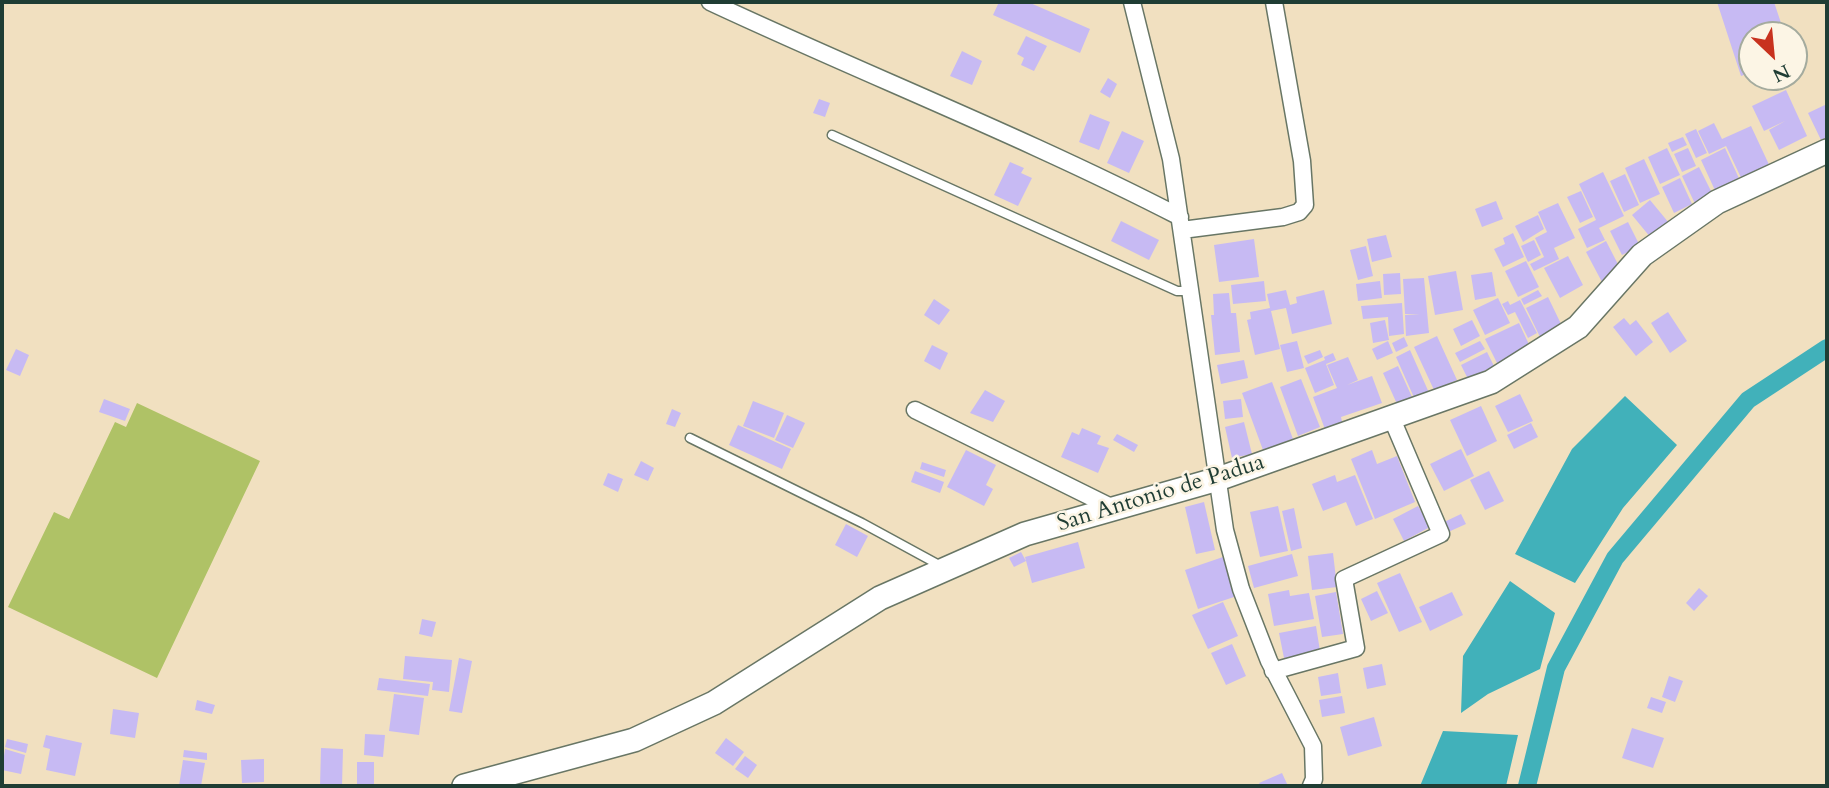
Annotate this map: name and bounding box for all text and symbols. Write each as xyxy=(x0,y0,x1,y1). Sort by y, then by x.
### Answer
north arrow xyxy=(1738,21,1808,91)
text: N xyxy=(1768,58,1794,88)
street label: San Antonio de Padua xyxy=(1054,449,1268,539)

